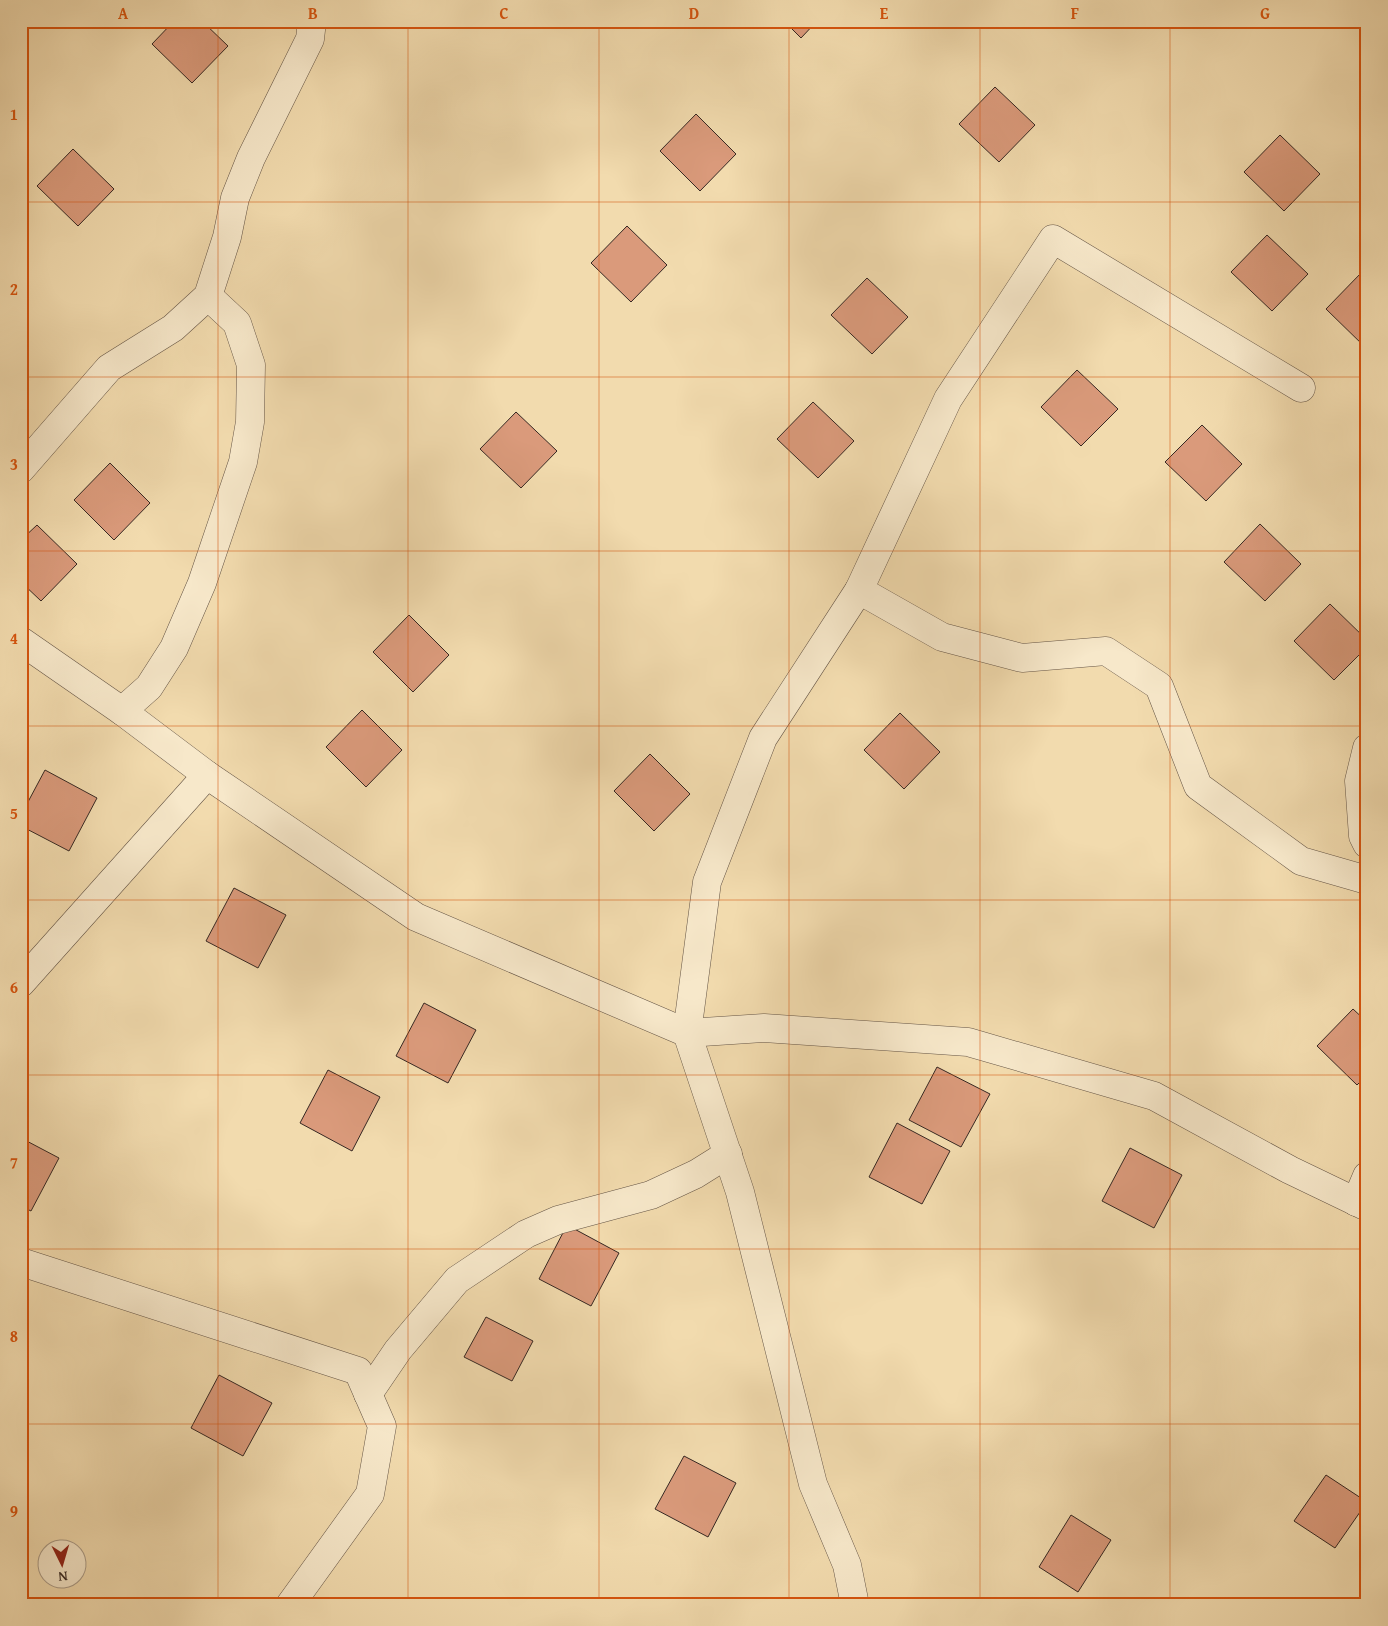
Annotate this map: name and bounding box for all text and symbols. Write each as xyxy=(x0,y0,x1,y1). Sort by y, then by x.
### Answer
text: A xyxy=(118,1,129,25)
text: B xyxy=(308,1,318,25)
text: C xyxy=(499,1,509,25)
text: D xyxy=(689,1,699,25)
text: E xyxy=(880,1,889,25)
text: F xyxy=(1071,1,1079,25)
text: G xyxy=(1260,1,1270,25)
text: 1 xyxy=(10,102,18,126)
text: 2 xyxy=(10,277,18,301)
text: 3 xyxy=(10,452,18,476)
text: 4 xyxy=(10,626,18,650)
text: 5 xyxy=(10,801,18,825)
text: 6 xyxy=(10,975,18,999)
text: 7 xyxy=(10,1150,18,1174)
text: 8 xyxy=(10,1324,18,1348)
text: 9 xyxy=(10,1499,18,1523)
north arrow xyxy=(38,1538,88,1588)
text: N xyxy=(57,1567,69,1587)

